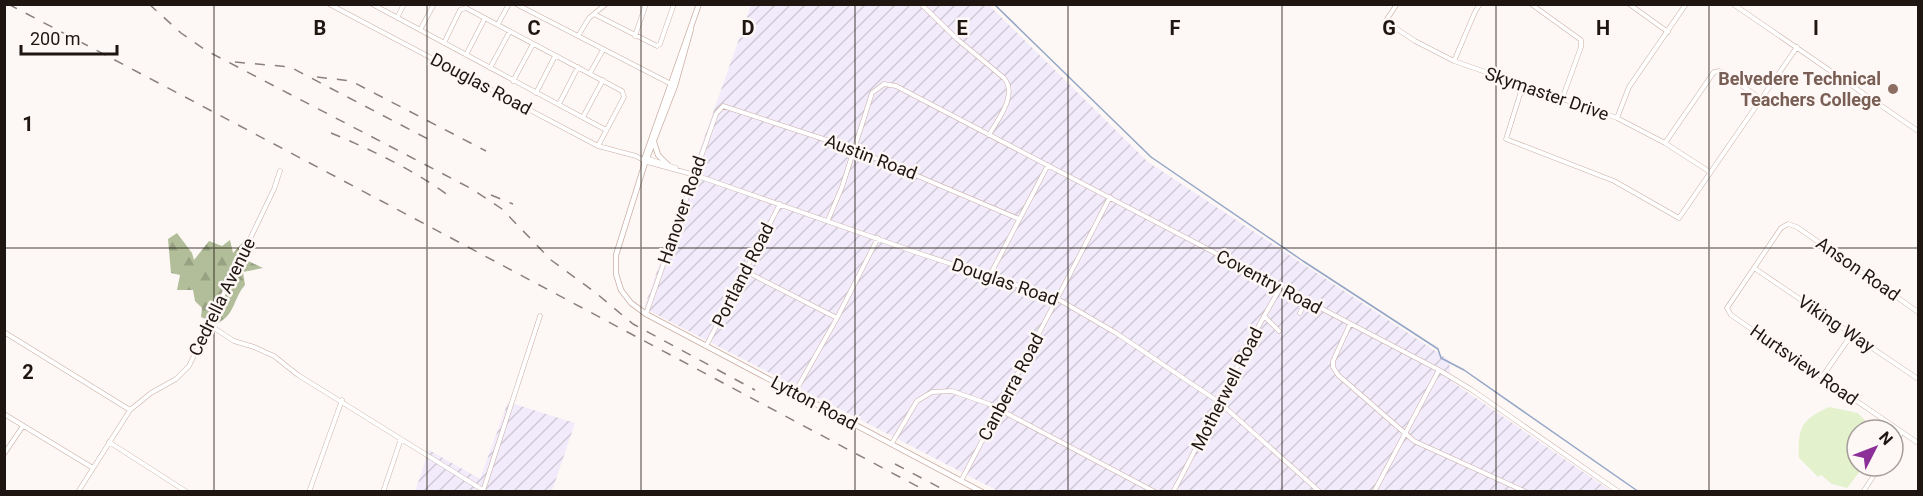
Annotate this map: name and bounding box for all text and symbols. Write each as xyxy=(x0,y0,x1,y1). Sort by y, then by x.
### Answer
text: B xyxy=(314,16,326,40)
text: C xyxy=(527,16,541,40)
text: D xyxy=(742,16,755,40)
text: E xyxy=(956,16,968,40)
text: F xyxy=(1170,16,1181,40)
text: G xyxy=(1382,16,1396,40)
text: H xyxy=(1596,16,1610,40)
text: I xyxy=(1813,16,1819,40)
scale bar xyxy=(21,18,117,56)
text: 200 m xyxy=(30,28,81,49)
street label: Douglas Road xyxy=(427,48,535,119)
street label: Skymaster Drive xyxy=(1482,62,1612,125)
place label: Belvedere Technical Teachers College xyxy=(1718,68,1881,110)
marker: Belvedere Technical Teachers College xyxy=(1886,82,1900,96)
text: 1 xyxy=(22,112,34,136)
street label: Austin Road xyxy=(822,129,920,184)
street label: Hanover Road xyxy=(653,153,710,267)
street label: Portland Road xyxy=(707,219,778,330)
street label: Anson Road xyxy=(1813,232,1904,305)
street label: Cedrella Avenue xyxy=(184,234,259,359)
street label: Coventry Road xyxy=(1213,245,1326,318)
street label: Douglas Road xyxy=(949,253,1061,310)
street label: Viking Way xyxy=(1794,290,1879,357)
street label: Hurtsview Road xyxy=(1746,320,1862,409)
street label: Motherwell Road xyxy=(1187,324,1267,454)
street label: Canberra Road xyxy=(973,330,1048,444)
text: 2 xyxy=(22,360,34,384)
street label: Lytton Road xyxy=(768,371,861,434)
north arrow xyxy=(1845,418,1905,478)
text: N xyxy=(1875,428,1897,449)

